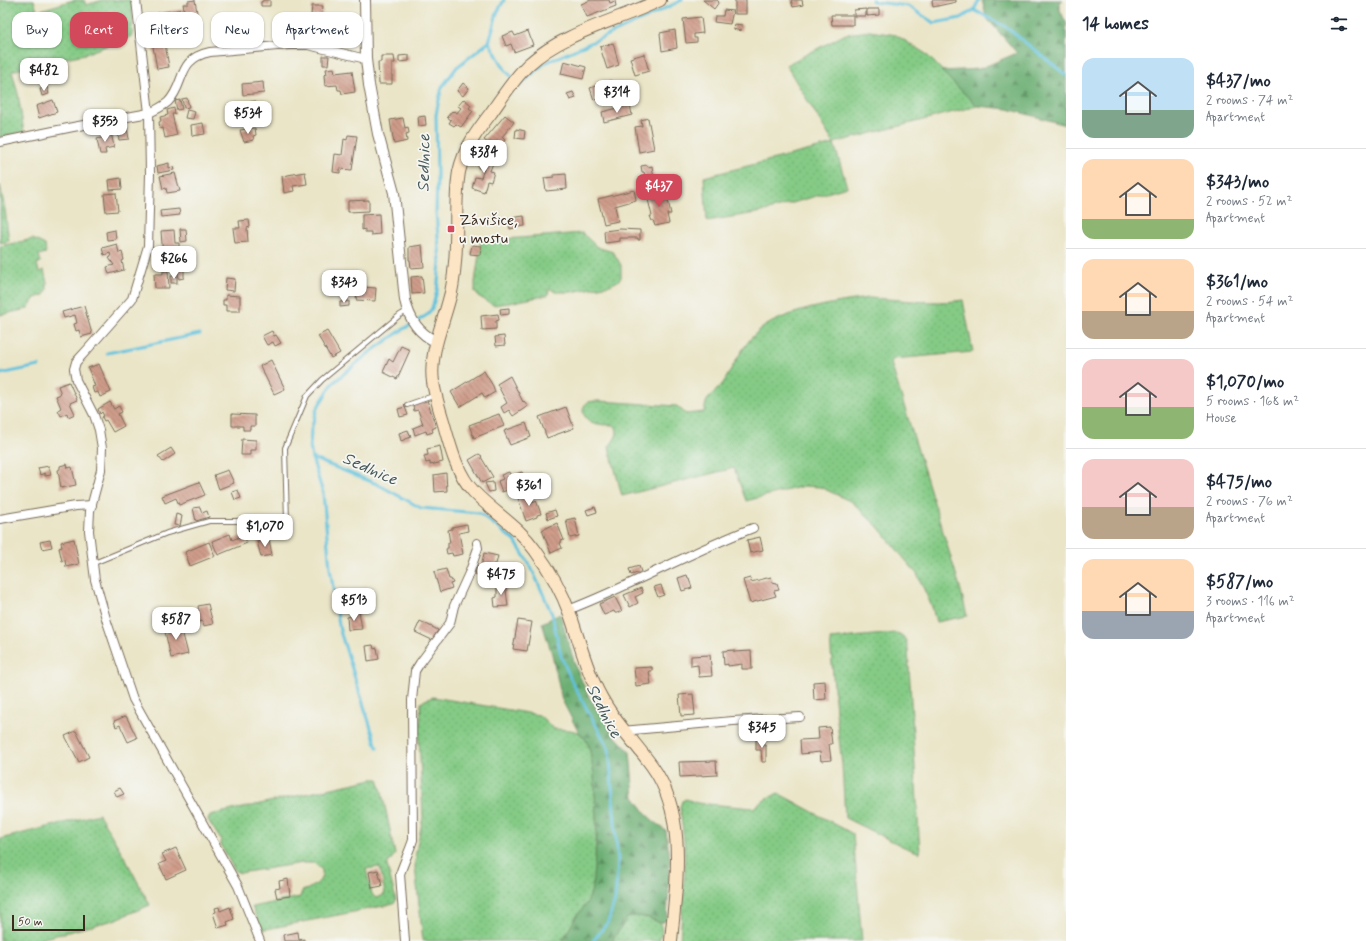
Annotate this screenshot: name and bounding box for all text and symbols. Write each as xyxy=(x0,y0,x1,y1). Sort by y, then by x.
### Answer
chip: Buy xyxy=(12,12,62,48)
chip: Rent xyxy=(70,12,128,48)
chip: Filters xyxy=(136,12,203,48)
chip: New xyxy=(211,12,264,48)
chip: Apartment xyxy=(272,12,363,48)
text: 14 homes xyxy=(1082,13,1149,35)
icon: filters xyxy=(1328,13,1350,35)
pin: $482 xyxy=(20,58,68,92)
text: $482 xyxy=(29,62,59,79)
text: $437/mo xyxy=(1206,70,1271,92)
icon: home xyxy=(1114,74,1162,122)
pin: $314 xyxy=(593,80,641,114)
text: $314 xyxy=(604,84,630,101)
text: 2 rooms · 74 m² xyxy=(1206,92,1293,109)
pin: $534 xyxy=(224,101,272,135)
text: $534 xyxy=(234,105,262,122)
pin: $353 xyxy=(81,109,129,143)
text: Apartment xyxy=(1206,109,1265,126)
text: $353 xyxy=(92,113,118,130)
water label: Sedlnice xyxy=(412,133,436,192)
pin: $384 xyxy=(460,140,508,174)
text: $384 xyxy=(470,144,498,161)
text: $343/mo xyxy=(1206,171,1269,193)
pin: $437 xyxy=(635,174,683,208)
icon: home xyxy=(1114,175,1162,223)
text: $437 xyxy=(645,178,673,195)
text: 2 rooms · 52 m² xyxy=(1206,193,1292,210)
place label: Závišice, u mostu xyxy=(459,210,518,249)
text: Apartment xyxy=(1206,210,1265,227)
marker: Závišice, u mostu xyxy=(446,224,456,234)
pin: $266 xyxy=(150,246,198,280)
text: $266 xyxy=(160,250,188,267)
pin: $343 xyxy=(320,270,368,304)
text: $361/mo xyxy=(1206,271,1268,293)
text: $343 xyxy=(331,274,357,291)
icon: home xyxy=(1114,275,1162,323)
text: 2 rooms · 54 m² xyxy=(1206,293,1293,310)
text: Apartment xyxy=(1206,310,1265,327)
text: $1,070/mo xyxy=(1206,371,1284,393)
icon: home xyxy=(1114,375,1162,423)
text: 5 rooms · 168 m² xyxy=(1206,393,1299,410)
text: House xyxy=(1206,410,1237,427)
water label: Sedlnice xyxy=(339,447,402,491)
text: $475/mo xyxy=(1206,471,1272,493)
pin: $361 xyxy=(505,473,553,507)
icon: home xyxy=(1114,475,1162,523)
text: $361 xyxy=(516,477,542,494)
text: 2 rooms · 76 m² xyxy=(1206,493,1293,510)
text: Apartment xyxy=(1206,510,1265,527)
pin: $1,070 xyxy=(232,514,298,548)
text: $1,070 xyxy=(246,518,284,535)
pin: $475 xyxy=(477,562,525,596)
text: $475 xyxy=(487,566,516,583)
text: $587/mo xyxy=(1206,571,1273,593)
icon: home xyxy=(1114,575,1162,623)
pin: $513 xyxy=(330,588,378,622)
text: $513 xyxy=(341,592,367,609)
text: 3 rooms · 116 m² xyxy=(1206,593,1295,610)
pin: $587 xyxy=(152,607,200,641)
text: Apartment xyxy=(1206,610,1265,627)
text: $587 xyxy=(161,611,191,628)
water label: Sedlnice xyxy=(581,680,627,743)
pin: $345 xyxy=(738,715,786,749)
text: $345 xyxy=(748,719,776,736)
scale bar xyxy=(12,913,85,932)
text: 50 m xyxy=(18,915,43,929)

